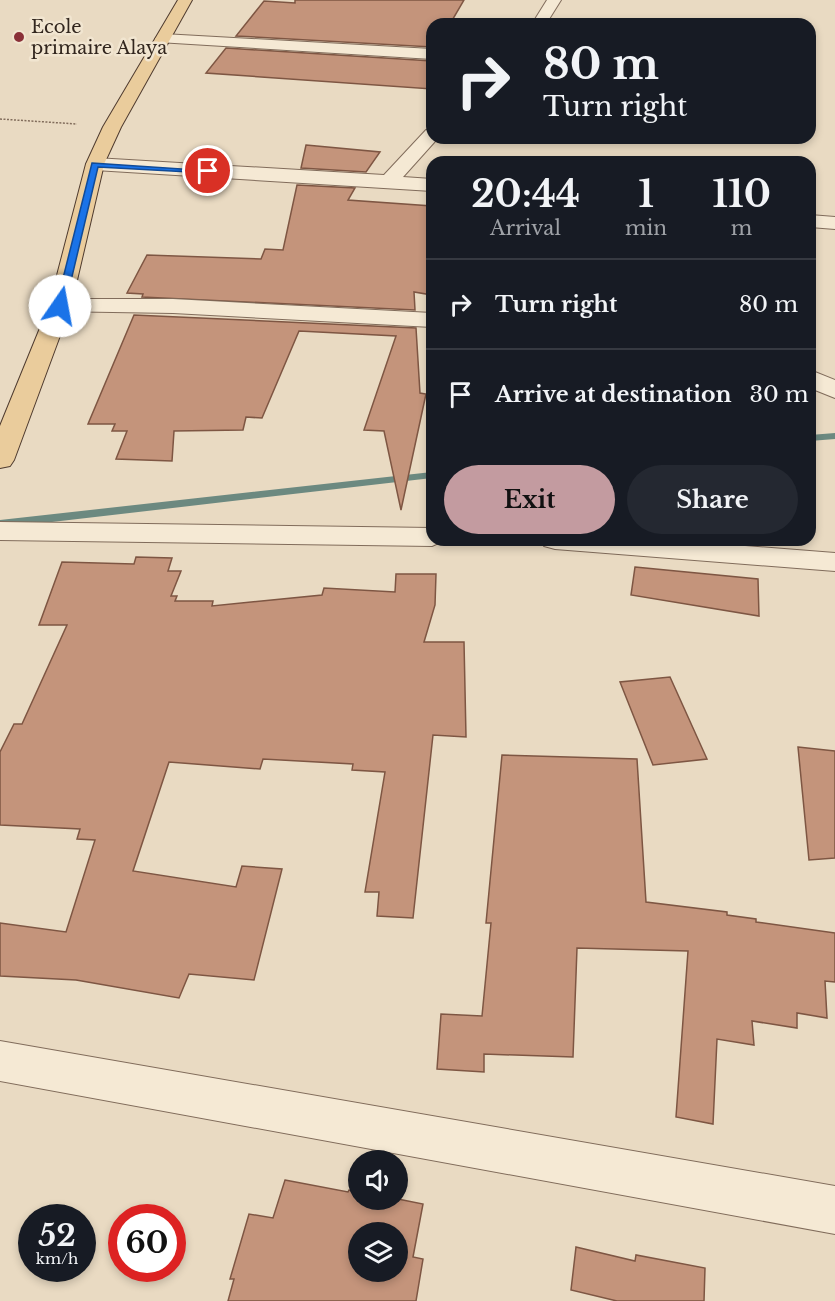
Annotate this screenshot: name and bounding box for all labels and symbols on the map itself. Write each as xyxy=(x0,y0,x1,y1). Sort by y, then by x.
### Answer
place label: Ecole primaire Alaya xyxy=(31,16,167,59)
marker: Ecole primaire Alaya xyxy=(12,30,26,44)
pin xyxy=(182,145,233,196)
position arrow xyxy=(28,274,92,338)
speed limit sign: 60 xyxy=(108,1204,186,1282)

